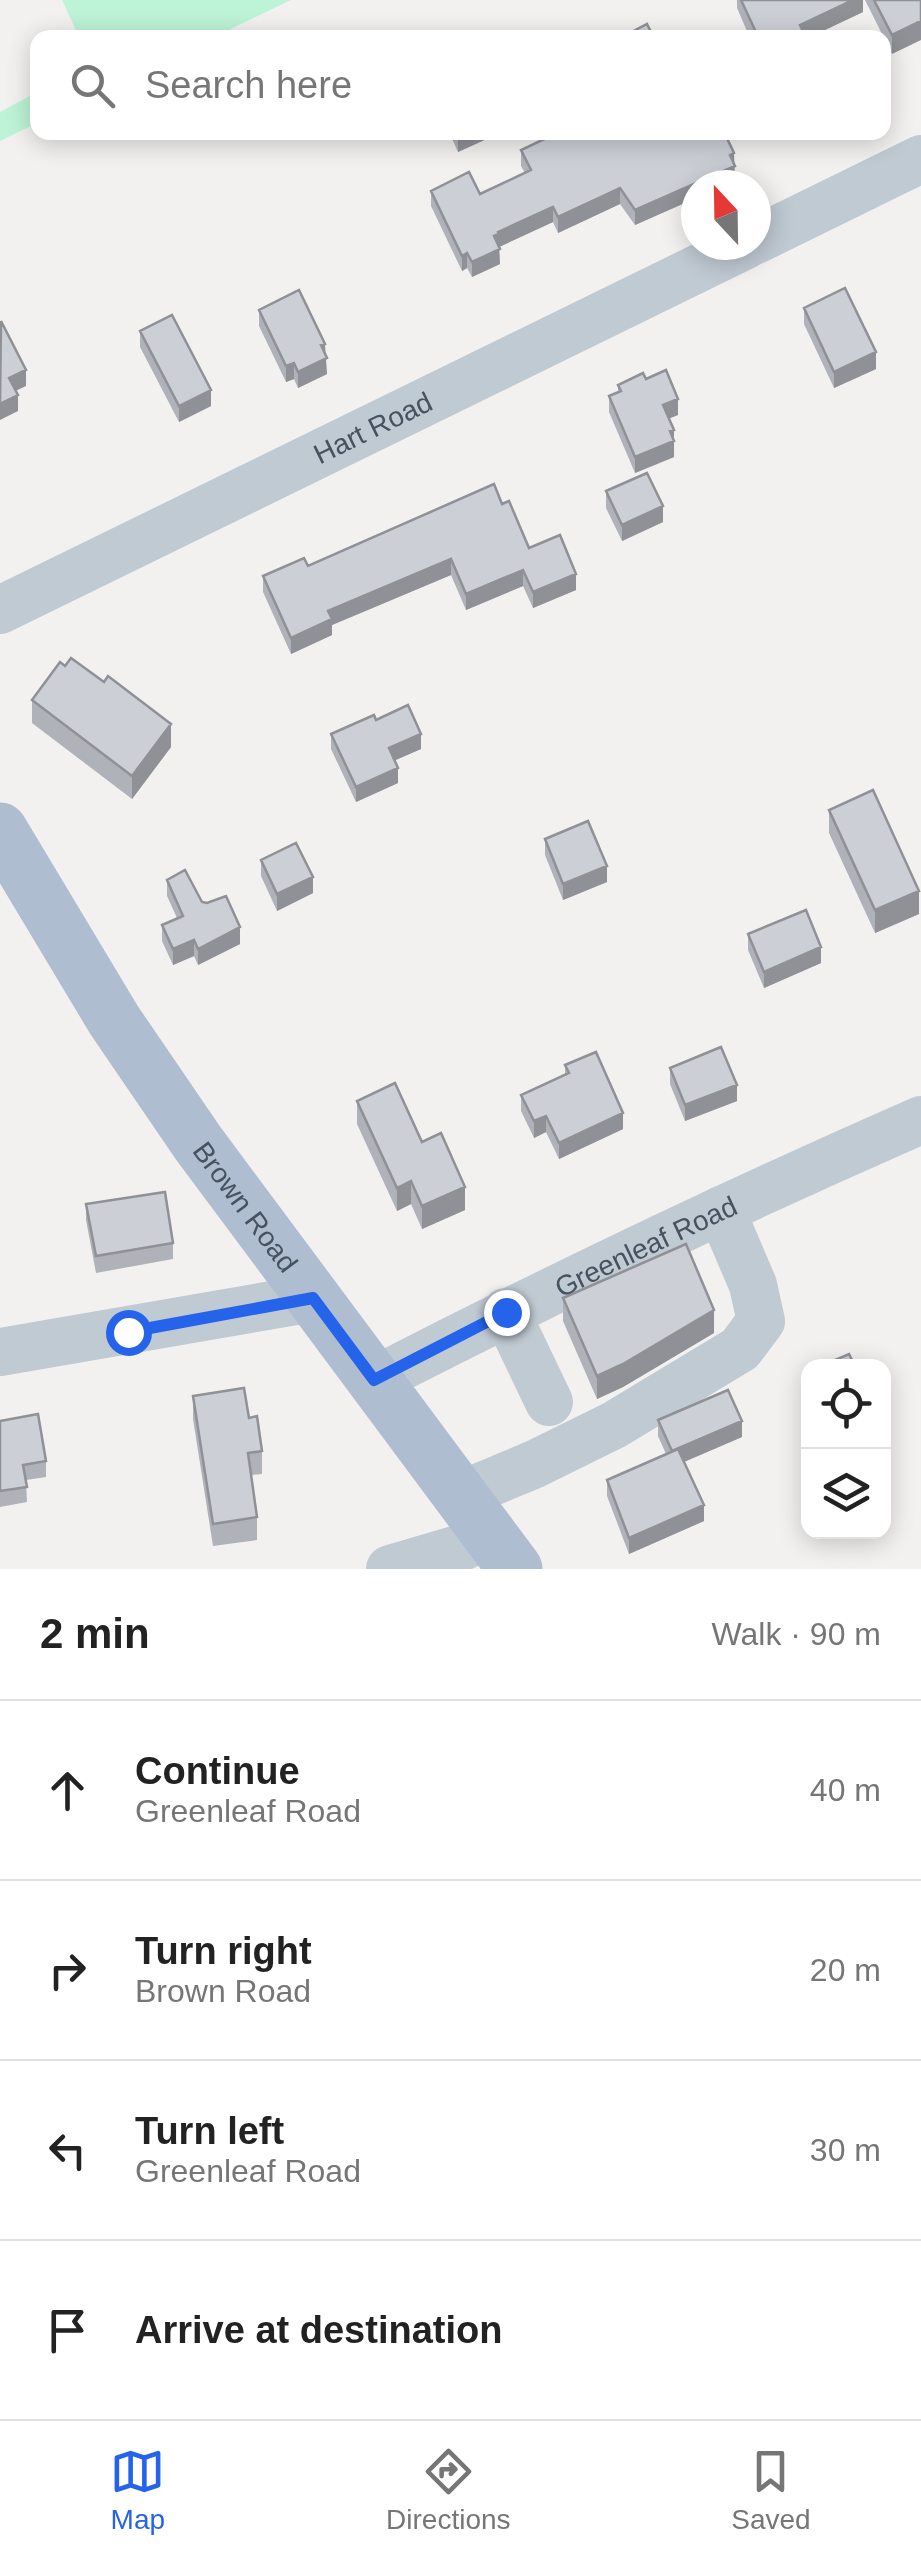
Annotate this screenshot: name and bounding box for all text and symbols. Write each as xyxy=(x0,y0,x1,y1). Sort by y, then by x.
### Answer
search box xyxy=(30,30,891,140)
icon: search xyxy=(65,58,120,113)
text: Search here xyxy=(145,64,352,106)
north arrow xyxy=(681,170,771,260)
street label: Hart Road xyxy=(309,386,437,470)
street label: Brown Road xyxy=(187,1136,303,1278)
street label: Greenleaf Road xyxy=(550,1190,742,1303)
route end xyxy=(484,1290,530,1336)
route start xyxy=(106,1310,152,1356)
map controls xyxy=(801,1359,891,1539)
button: locate xyxy=(801,1359,891,1449)
button: layers xyxy=(801,1449,891,1539)
text: 2 min xyxy=(40,1610,150,1657)
text: Walk · 90 m xyxy=(712,1616,881,1652)
text: Continue xyxy=(135,1750,300,1792)
icon: ahead xyxy=(40,1763,95,1818)
text: 40 m xyxy=(810,1772,881,1808)
text: Greenleaf Road xyxy=(135,1793,361,1829)
text: Turn right xyxy=(135,1930,312,1972)
icon: right xyxy=(40,1943,95,1998)
text: 20 m xyxy=(810,1952,881,1988)
text: Brown Road xyxy=(135,1973,311,2009)
text: Turn left xyxy=(135,2110,284,2152)
icon: left xyxy=(40,2123,95,2178)
text: 30 m xyxy=(810,2132,881,2168)
text: Greenleaf Road xyxy=(135,2153,361,2189)
icon: arrive xyxy=(40,2303,95,2358)
text: Arrive at destination xyxy=(135,2309,502,2351)
tab: Map xyxy=(110,2444,165,2536)
tab: Directions xyxy=(386,2444,511,2536)
tab: Saved xyxy=(731,2444,811,2536)

